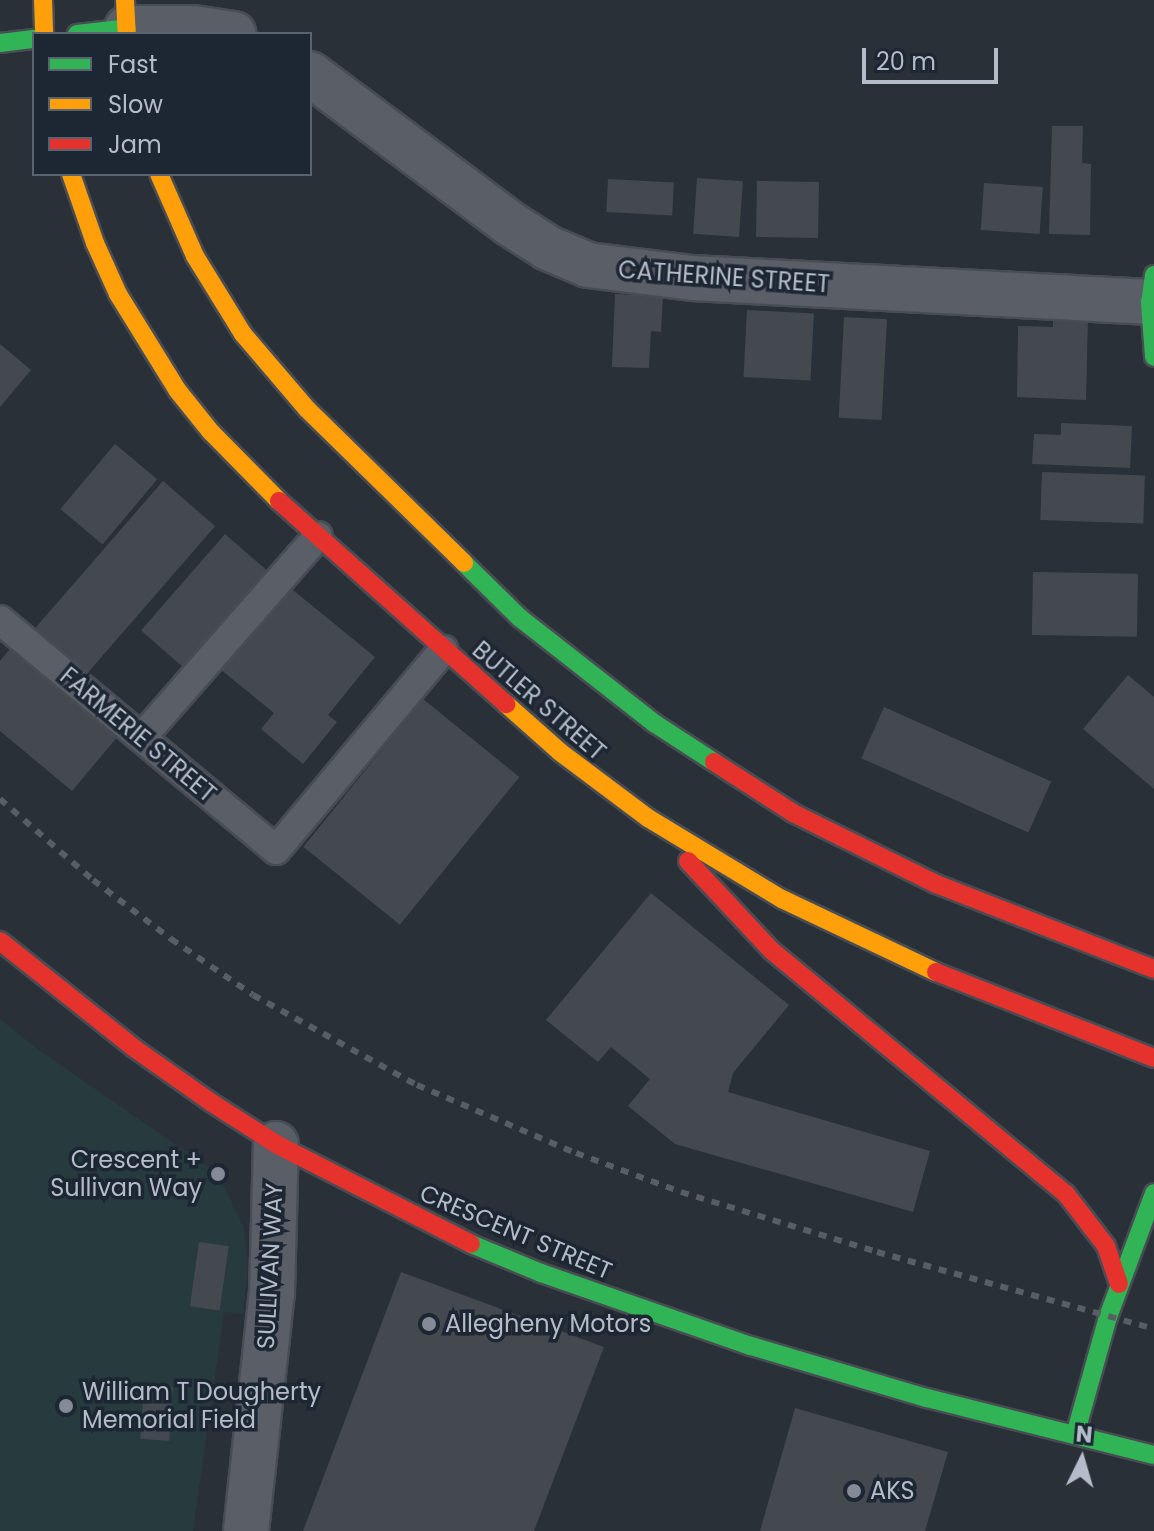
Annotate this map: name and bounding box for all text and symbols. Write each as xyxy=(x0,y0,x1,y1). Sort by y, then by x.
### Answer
legend xyxy=(32,32,312,176)
scale bar xyxy=(866,32,1002,82)
text: 20 m xyxy=(876,45,936,78)
text: Fast xyxy=(108,48,158,81)
text: Slow xyxy=(108,88,163,121)
text: Jam xyxy=(108,128,162,161)
street label: CATHERINE STREET xyxy=(617,255,831,299)
street label: BUTLER STREET xyxy=(467,635,611,767)
street label: FARMERIE STREET xyxy=(54,662,222,808)
place label: Crescent + Sullivan Way xyxy=(50,1146,202,1202)
marker: Crescent + Sullivan Way xyxy=(209,1165,227,1183)
street label: CRESCENT STREET xyxy=(416,1179,616,1285)
street label: SULLIVAN WAY xyxy=(251,1182,289,1350)
place label: Allegheny Motors xyxy=(445,1310,651,1338)
marker: Allegheny Motors xyxy=(420,1315,438,1333)
place label: William T Dougherty Memorial Field xyxy=(82,1378,321,1434)
marker: William T Dougherty Memorial Field xyxy=(57,1397,75,1415)
text: N xyxy=(1075,1418,1094,1451)
north arrow xyxy=(1042,1419,1122,1499)
place label: AKS xyxy=(870,1477,915,1505)
marker: AKS xyxy=(845,1482,863,1500)

